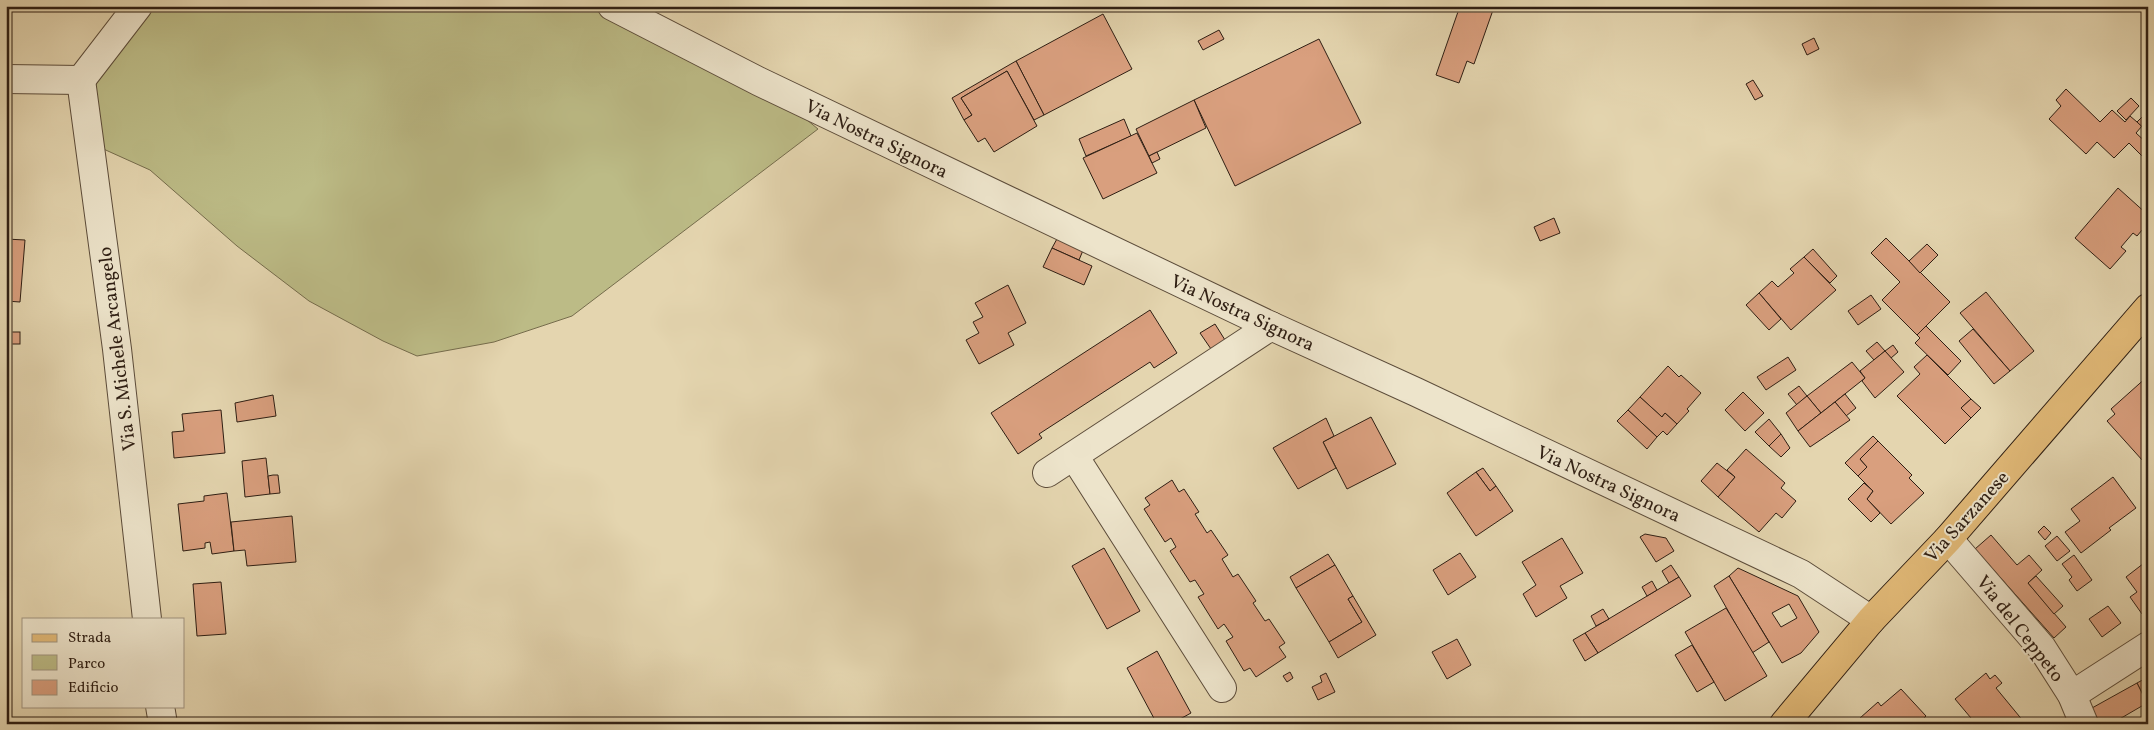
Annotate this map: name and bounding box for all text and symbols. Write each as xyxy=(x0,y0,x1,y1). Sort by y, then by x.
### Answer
street label: Via Nostra Signora xyxy=(800,94,952,186)
street label: Via S. Michele Arcangelo xyxy=(93,245,143,452)
street label: Via Nostra Signora xyxy=(1166,269,1318,359)
street label: Via Nostra Signora xyxy=(1532,440,1684,530)
street label: Via Sarzanese xyxy=(1919,466,2016,569)
street label: Via del Ceppeto xyxy=(1969,570,2069,688)
legend xyxy=(22,618,185,708)
text: Strada xyxy=(68,628,111,649)
text: Parco xyxy=(68,654,105,675)
text: Edificio xyxy=(68,678,119,699)

